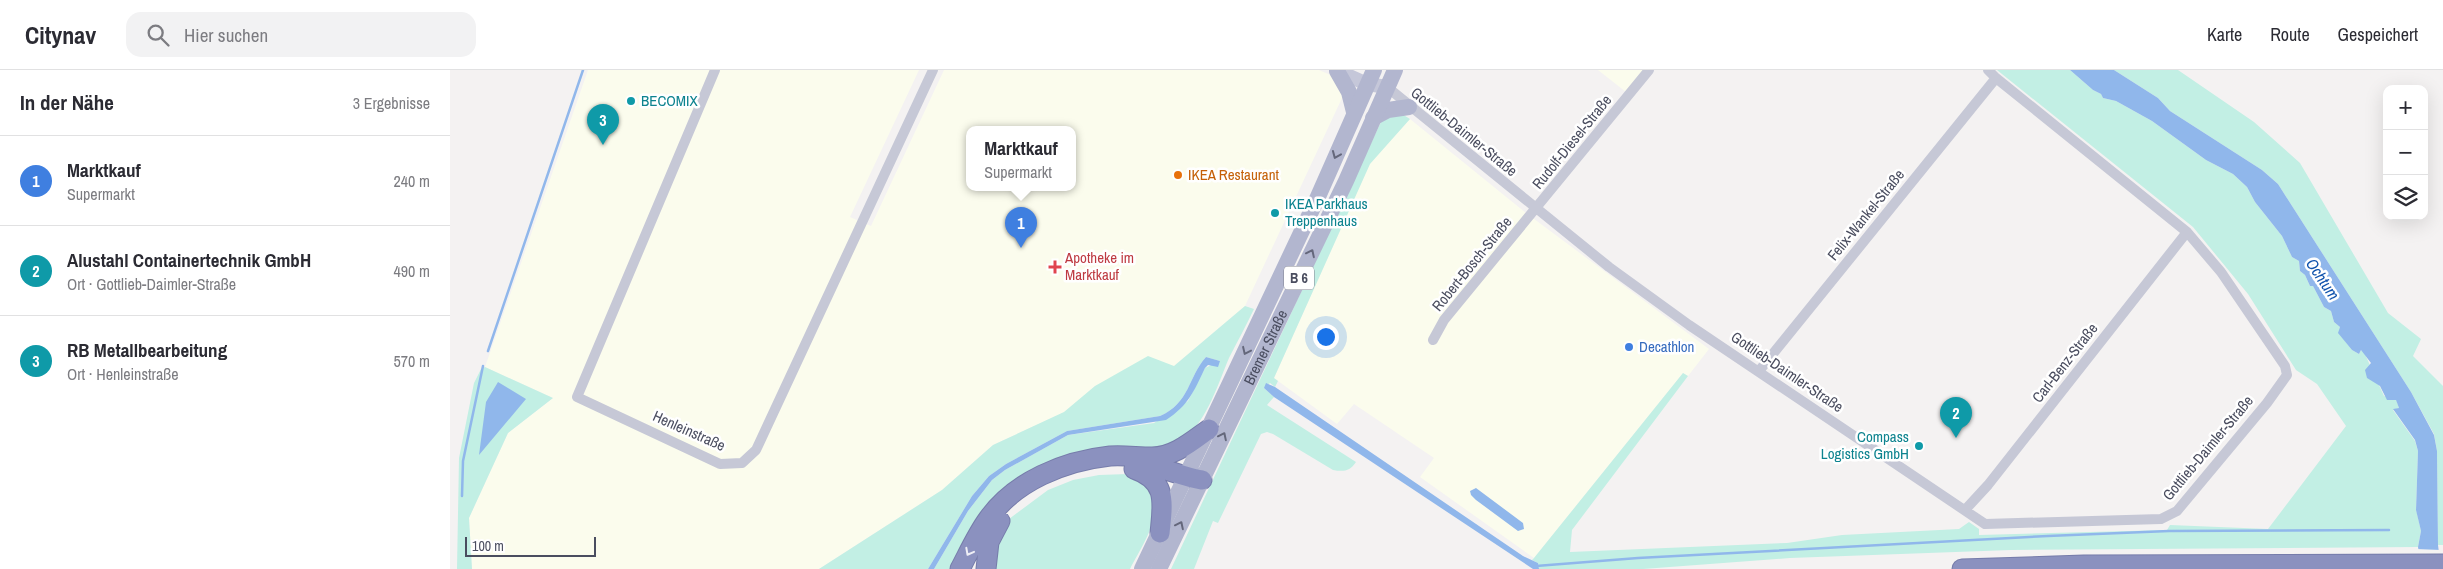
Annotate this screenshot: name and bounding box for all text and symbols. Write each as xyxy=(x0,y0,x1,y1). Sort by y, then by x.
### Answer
search box xyxy=(126,12,476,57)
text: Citynav xyxy=(25,19,96,51)
icon: search xyxy=(144,21,172,49)
text: Hier suchen xyxy=(184,22,268,48)
text: Karte xyxy=(2207,22,2242,47)
text: Route xyxy=(2270,22,2310,47)
text: Gespeichert xyxy=(2338,22,2418,47)
street label: Gottlieb-Daimler-Straße xyxy=(1407,82,1522,181)
map controls xyxy=(2383,85,2428,220)
button: + xyxy=(2383,85,2428,130)
text: In der Nähe xyxy=(20,88,114,117)
place label: BECOMIX xyxy=(641,90,699,111)
street label: Rudolf-Diesel-Straße xyxy=(1527,90,1616,193)
text: 3 Ergebnisse xyxy=(353,92,430,114)
marker: BECOMIX xyxy=(625,95,637,107)
pin: 3 xyxy=(587,104,619,145)
popup xyxy=(966,126,1076,191)
button: − xyxy=(2383,130,2428,175)
text: Marktkauf xyxy=(984,135,1058,161)
one-way arrow xyxy=(1331,150,1342,159)
text: Marktkauf xyxy=(67,157,141,183)
text: Supermarkt xyxy=(984,161,1052,183)
place label: IKEA Restaurant xyxy=(1188,164,1280,185)
street label: Felix-Wankel-Straße xyxy=(1822,165,1909,265)
marker: IKEA Restaurant xyxy=(1172,169,1184,181)
text: 1 xyxy=(32,170,40,192)
text: 240 m xyxy=(394,170,430,192)
button: layers xyxy=(2383,175,2428,220)
text: Supermarkt xyxy=(67,183,135,205)
place label: IKEA Parkhaus Treppenhaus xyxy=(1285,193,1368,231)
pin: 1 xyxy=(1005,207,1037,248)
marker: IKEA Parkhaus Treppenhaus xyxy=(1269,207,1281,219)
street label: Robert-Bosch-Straße xyxy=(1427,212,1516,315)
text: Alustahl Containertechnik GmbH xyxy=(67,247,311,273)
place label: Apotheke im Marktkauf xyxy=(1064,247,1134,285)
one-way arrow xyxy=(1305,249,1315,258)
water label: Ochtum xyxy=(2301,254,2345,304)
text: 2 xyxy=(32,260,40,282)
text: 490 m xyxy=(394,260,430,282)
marker: Apotheke im Marktkauf xyxy=(1049,261,1061,273)
road number: B 6 xyxy=(1284,267,1314,290)
text: Ort · Gottlieb-Daimler-Straße xyxy=(67,273,236,295)
street label: Bremer Straße xyxy=(1238,306,1292,388)
street label: Carl-Benz-Straße xyxy=(2027,318,2102,407)
your location xyxy=(1313,324,1339,350)
street label: Gottlieb-Daimler-Straße xyxy=(1727,326,1848,417)
place label: Decathlon xyxy=(1639,336,1694,357)
text: RB Metallbearbeitung xyxy=(67,337,227,363)
marker: Decathlon xyxy=(1623,341,1635,353)
one-way arrow xyxy=(1242,345,1252,354)
text: 3 xyxy=(32,350,40,372)
text: 570 m xyxy=(394,350,430,372)
text: Ort · Henleinstraße xyxy=(67,363,179,385)
street label: Gottlieb-Daimler-Straße xyxy=(2157,391,2258,505)
pin: 2 xyxy=(1940,397,1972,438)
street label: Henleinstraße xyxy=(650,405,729,456)
place label: Compass Logistics GmbH xyxy=(1821,426,1909,464)
one-way arrow xyxy=(1217,432,1228,441)
marker: Compass Logistics GmbH xyxy=(1913,440,1925,452)
one-way arrow xyxy=(1174,521,1185,530)
scale bar xyxy=(465,534,596,557)
text: 100 m xyxy=(472,537,504,555)
one-way arrow xyxy=(965,547,975,556)

